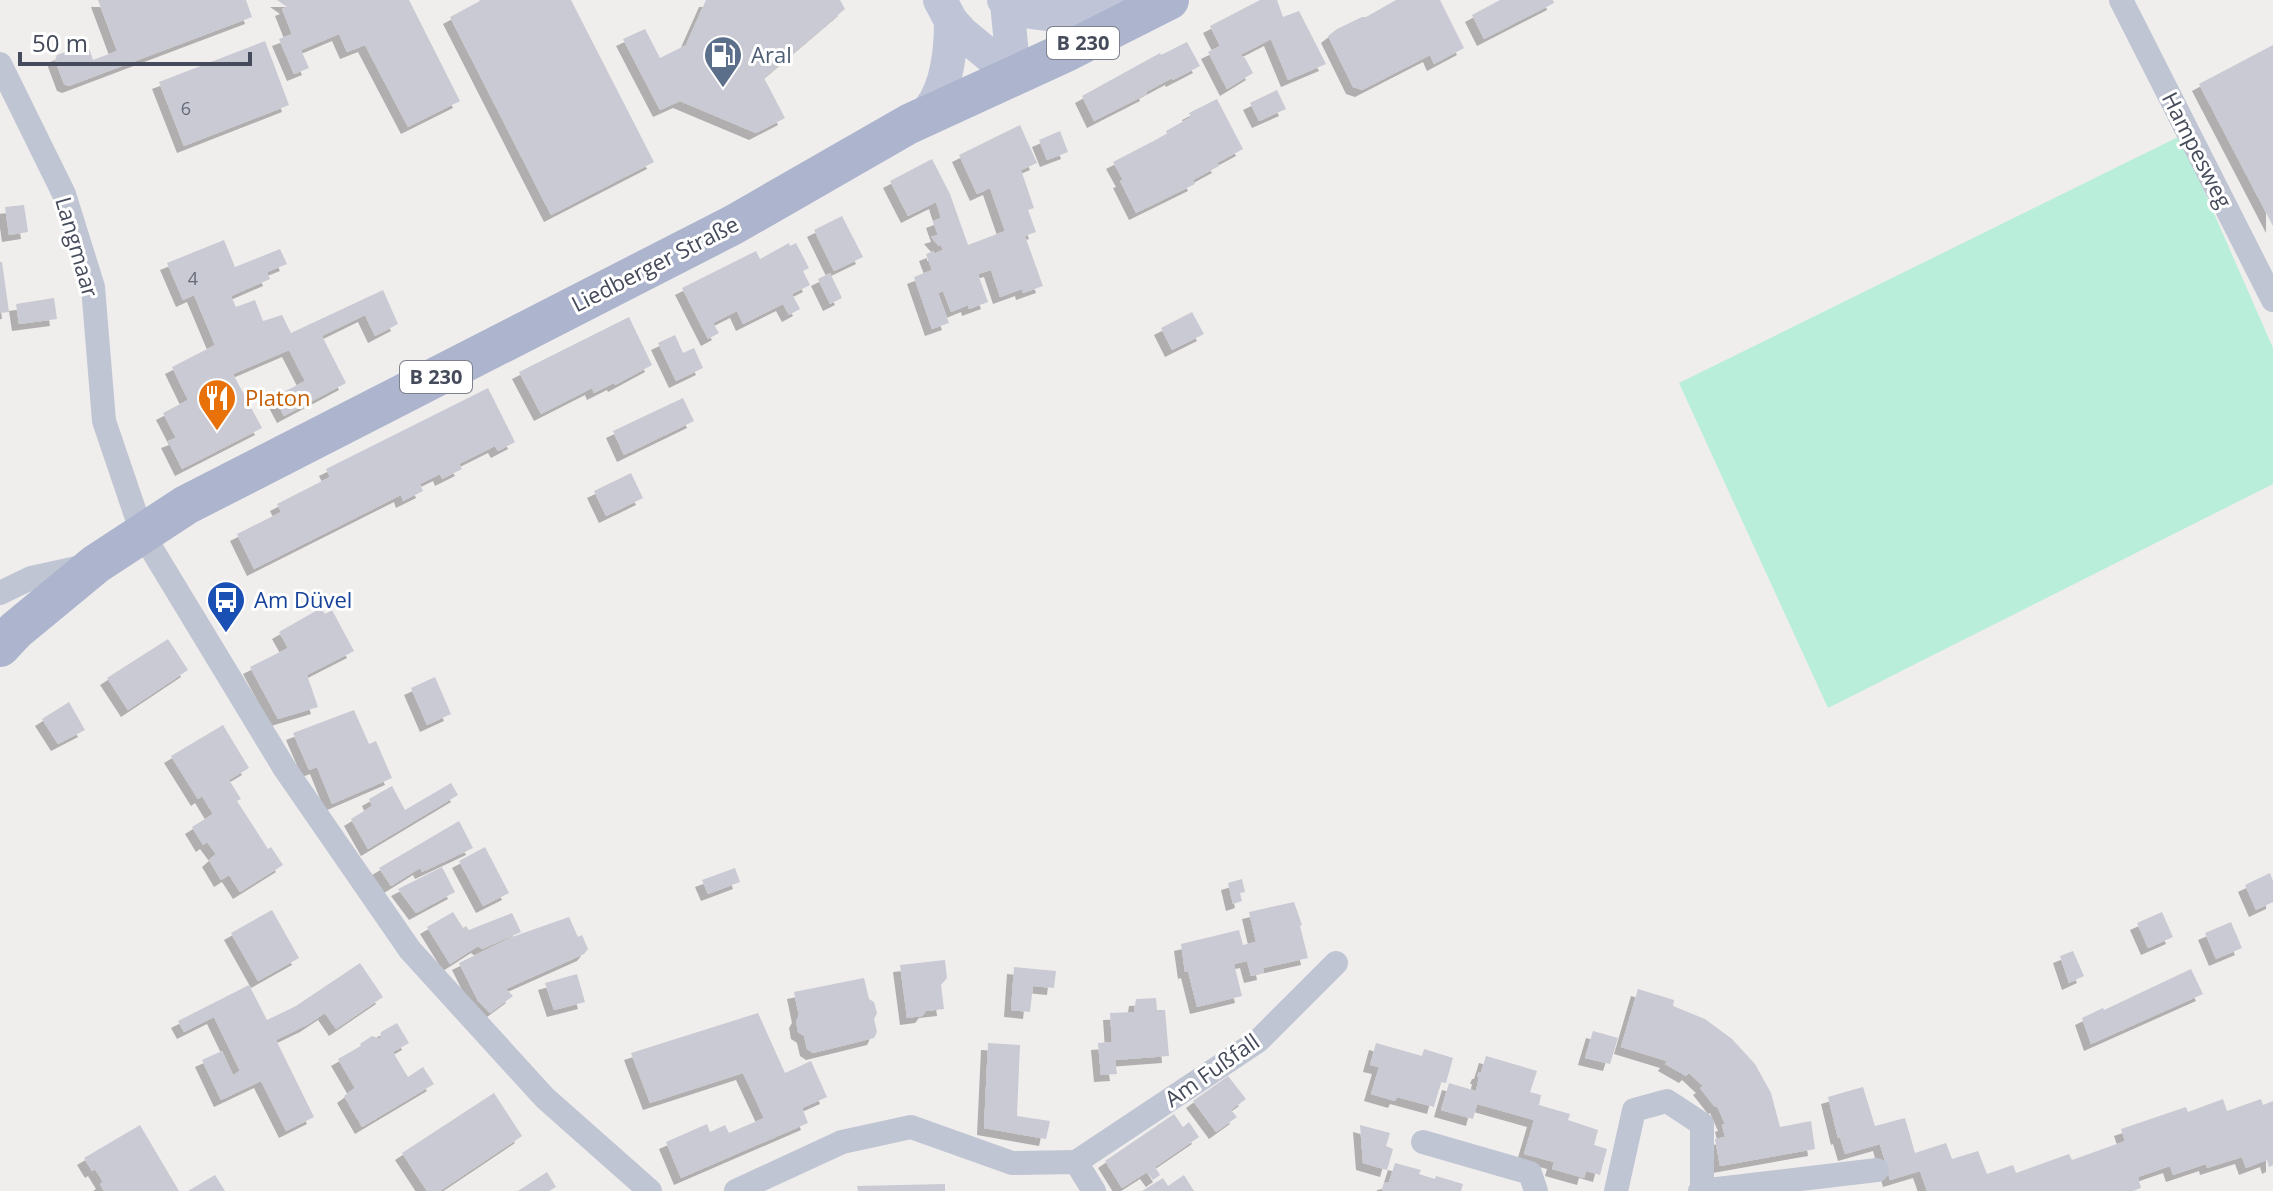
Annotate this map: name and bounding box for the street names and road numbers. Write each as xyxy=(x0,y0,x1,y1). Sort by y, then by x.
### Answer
road number: B 230 xyxy=(1047,27,1119,59)
street label: Hampesweg xyxy=(2156,86,2240,213)
street label: Langmaar xyxy=(49,193,107,300)
street label: Liedberger Straße xyxy=(566,208,743,318)
road number: B 230 xyxy=(400,361,472,393)
street label: Am Fußfall xyxy=(1158,1026,1265,1113)

